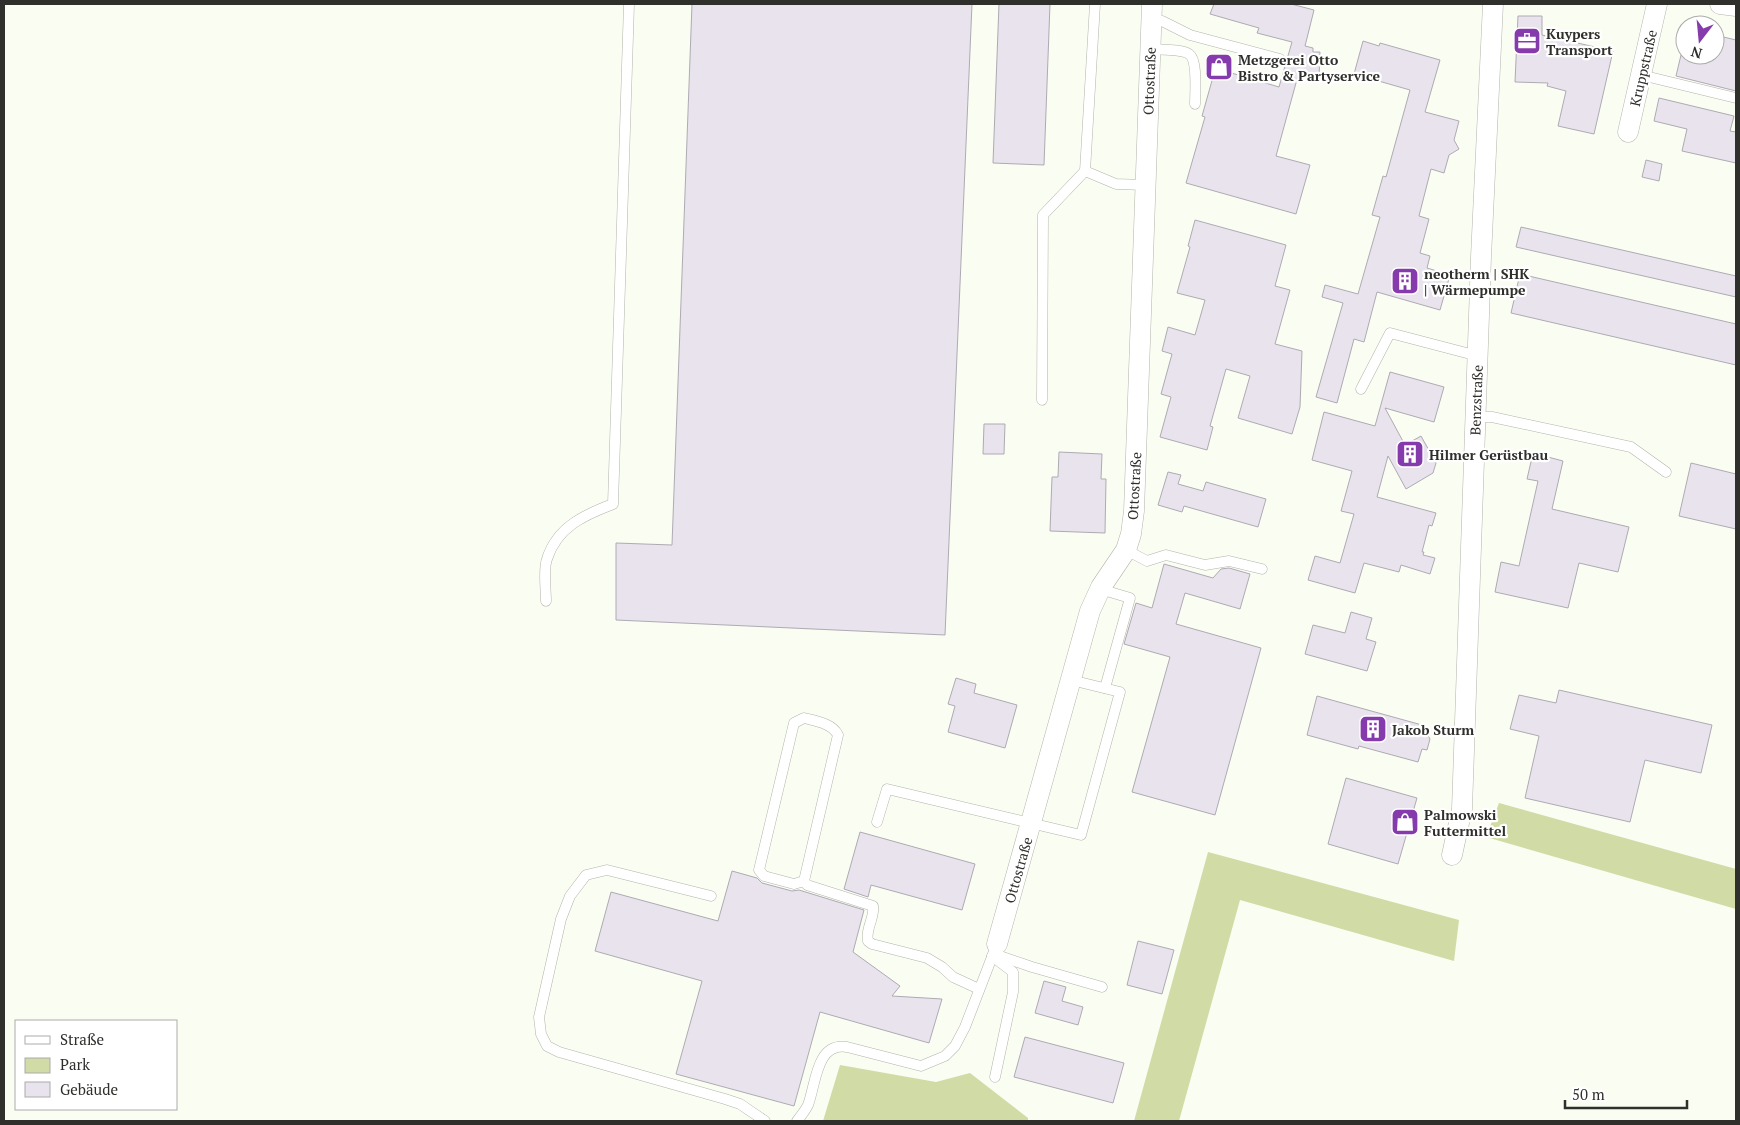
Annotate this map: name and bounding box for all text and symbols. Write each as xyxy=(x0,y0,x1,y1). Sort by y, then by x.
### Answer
north arrow xyxy=(1675,15,1725,65)
place label: Kuypers Transport xyxy=(1546,24,1613,59)
office icon: Kuypers Transport xyxy=(1512,26,1542,56)
street label: Kruppstraße xyxy=(1625,28,1661,108)
text: N xyxy=(1688,42,1704,64)
street label: Ottostraße xyxy=(1138,47,1160,115)
place label: Metzgerei Otto Bistro & Partyservice xyxy=(1238,50,1380,85)
shop icon: Metzgerei Otto Bistro & Partyservice xyxy=(1204,52,1234,82)
place label: neotherm | SHK | Wärmepumpe xyxy=(1424,264,1529,299)
building icon: neotherm | SHK | Wärmepumpe xyxy=(1390,266,1420,296)
street label: Benzstraße xyxy=(1465,364,1487,436)
building icon: Hilmer Gerüstbau xyxy=(1395,439,1425,469)
place label: Hilmer Gerüstbau xyxy=(1429,445,1548,464)
street label: Ottostraße xyxy=(1123,451,1145,521)
building icon: Jakob Sturm xyxy=(1358,714,1388,744)
place label: Jakob Sturm xyxy=(1392,720,1474,739)
place label: Palmowski Futtermittel xyxy=(1424,805,1507,840)
shop icon: Palmowski Futtermittel xyxy=(1390,807,1420,837)
street label: Ottostraße xyxy=(999,835,1037,905)
legend xyxy=(15,1020,178,1110)
text: Straße xyxy=(60,1029,104,1049)
text: Park xyxy=(60,1054,90,1074)
scale bar xyxy=(1565,1078,1688,1110)
text: Gebäude xyxy=(60,1079,118,1099)
text: 50 m xyxy=(1572,1084,1605,1104)

